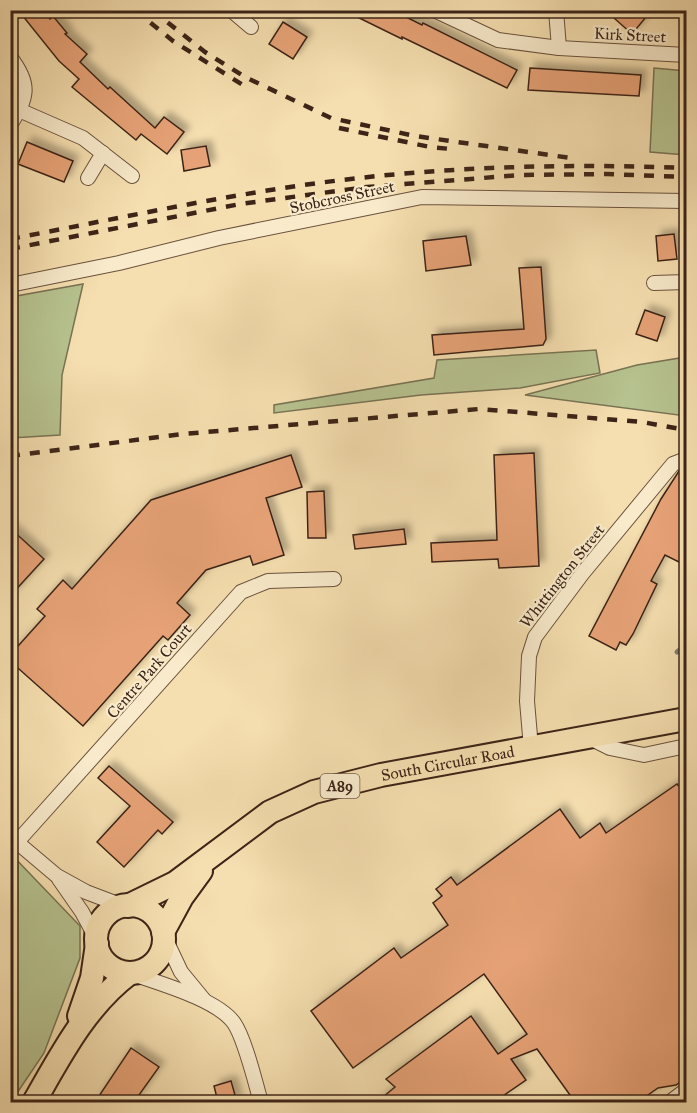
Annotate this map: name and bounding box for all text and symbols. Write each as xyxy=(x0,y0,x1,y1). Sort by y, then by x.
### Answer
street label: Kirk Street xyxy=(593,24,667,46)
street label: Stobcross Street xyxy=(288,177,396,217)
street label: Whittington Street xyxy=(516,520,609,632)
street label: Centre Park Court xyxy=(103,619,196,722)
street label: South Circular Road xyxy=(379,741,516,784)
road number: A89 xyxy=(320,774,360,798)

